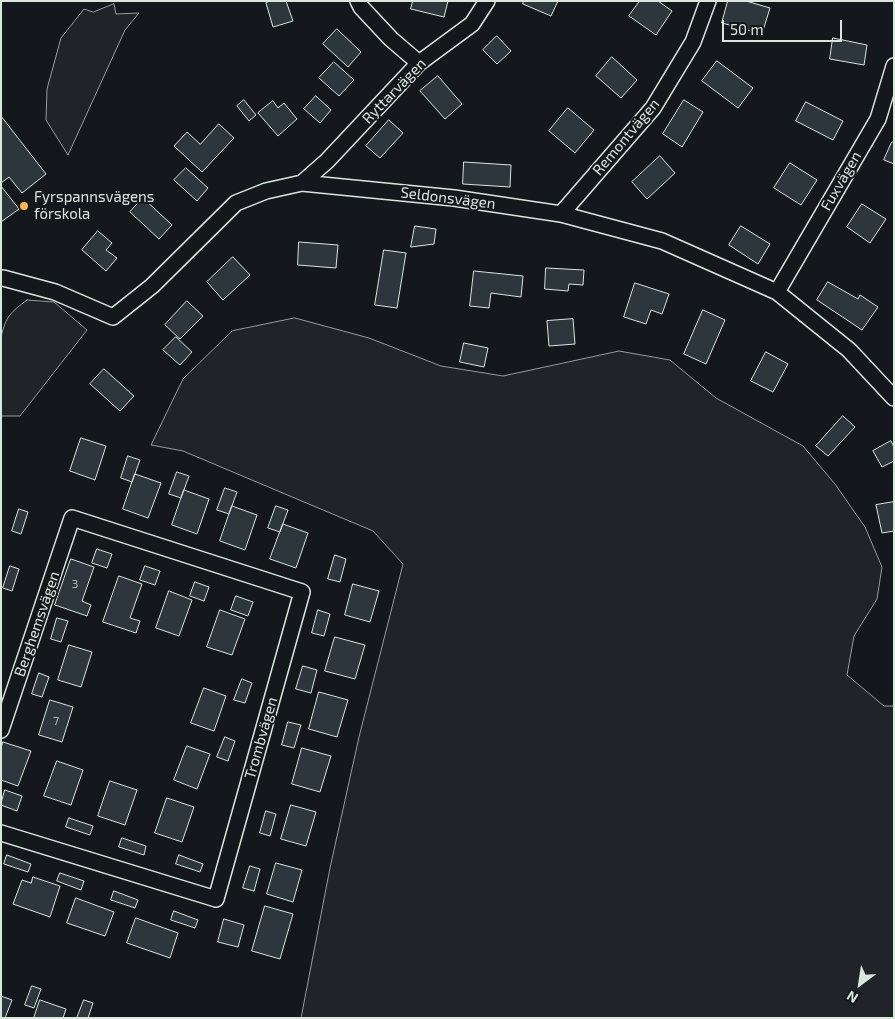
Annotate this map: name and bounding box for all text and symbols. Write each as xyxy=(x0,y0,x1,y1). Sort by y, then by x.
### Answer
scale bar xyxy=(725,10,845,42)
text: 50 m xyxy=(730,20,764,38)
street label: Ryttarvägen xyxy=(358,55,430,127)
street label: Remontvägen xyxy=(589,95,663,179)
street label: Fuxvägen xyxy=(817,148,865,214)
street label: Seldonsvägen xyxy=(399,183,497,213)
place label: Fyrspannsvägens förskola xyxy=(34,188,154,223)
marker: Fyrspannsvägens förskola xyxy=(18,200,30,212)
street label: Berghemsvägen xyxy=(11,569,63,679)
house number: 3 xyxy=(72,577,78,591)
street label: Trombvägen xyxy=(241,695,281,781)
house number: 7 xyxy=(53,714,59,728)
north arrow xyxy=(835,959,885,1009)
text: N xyxy=(843,987,861,1007)

